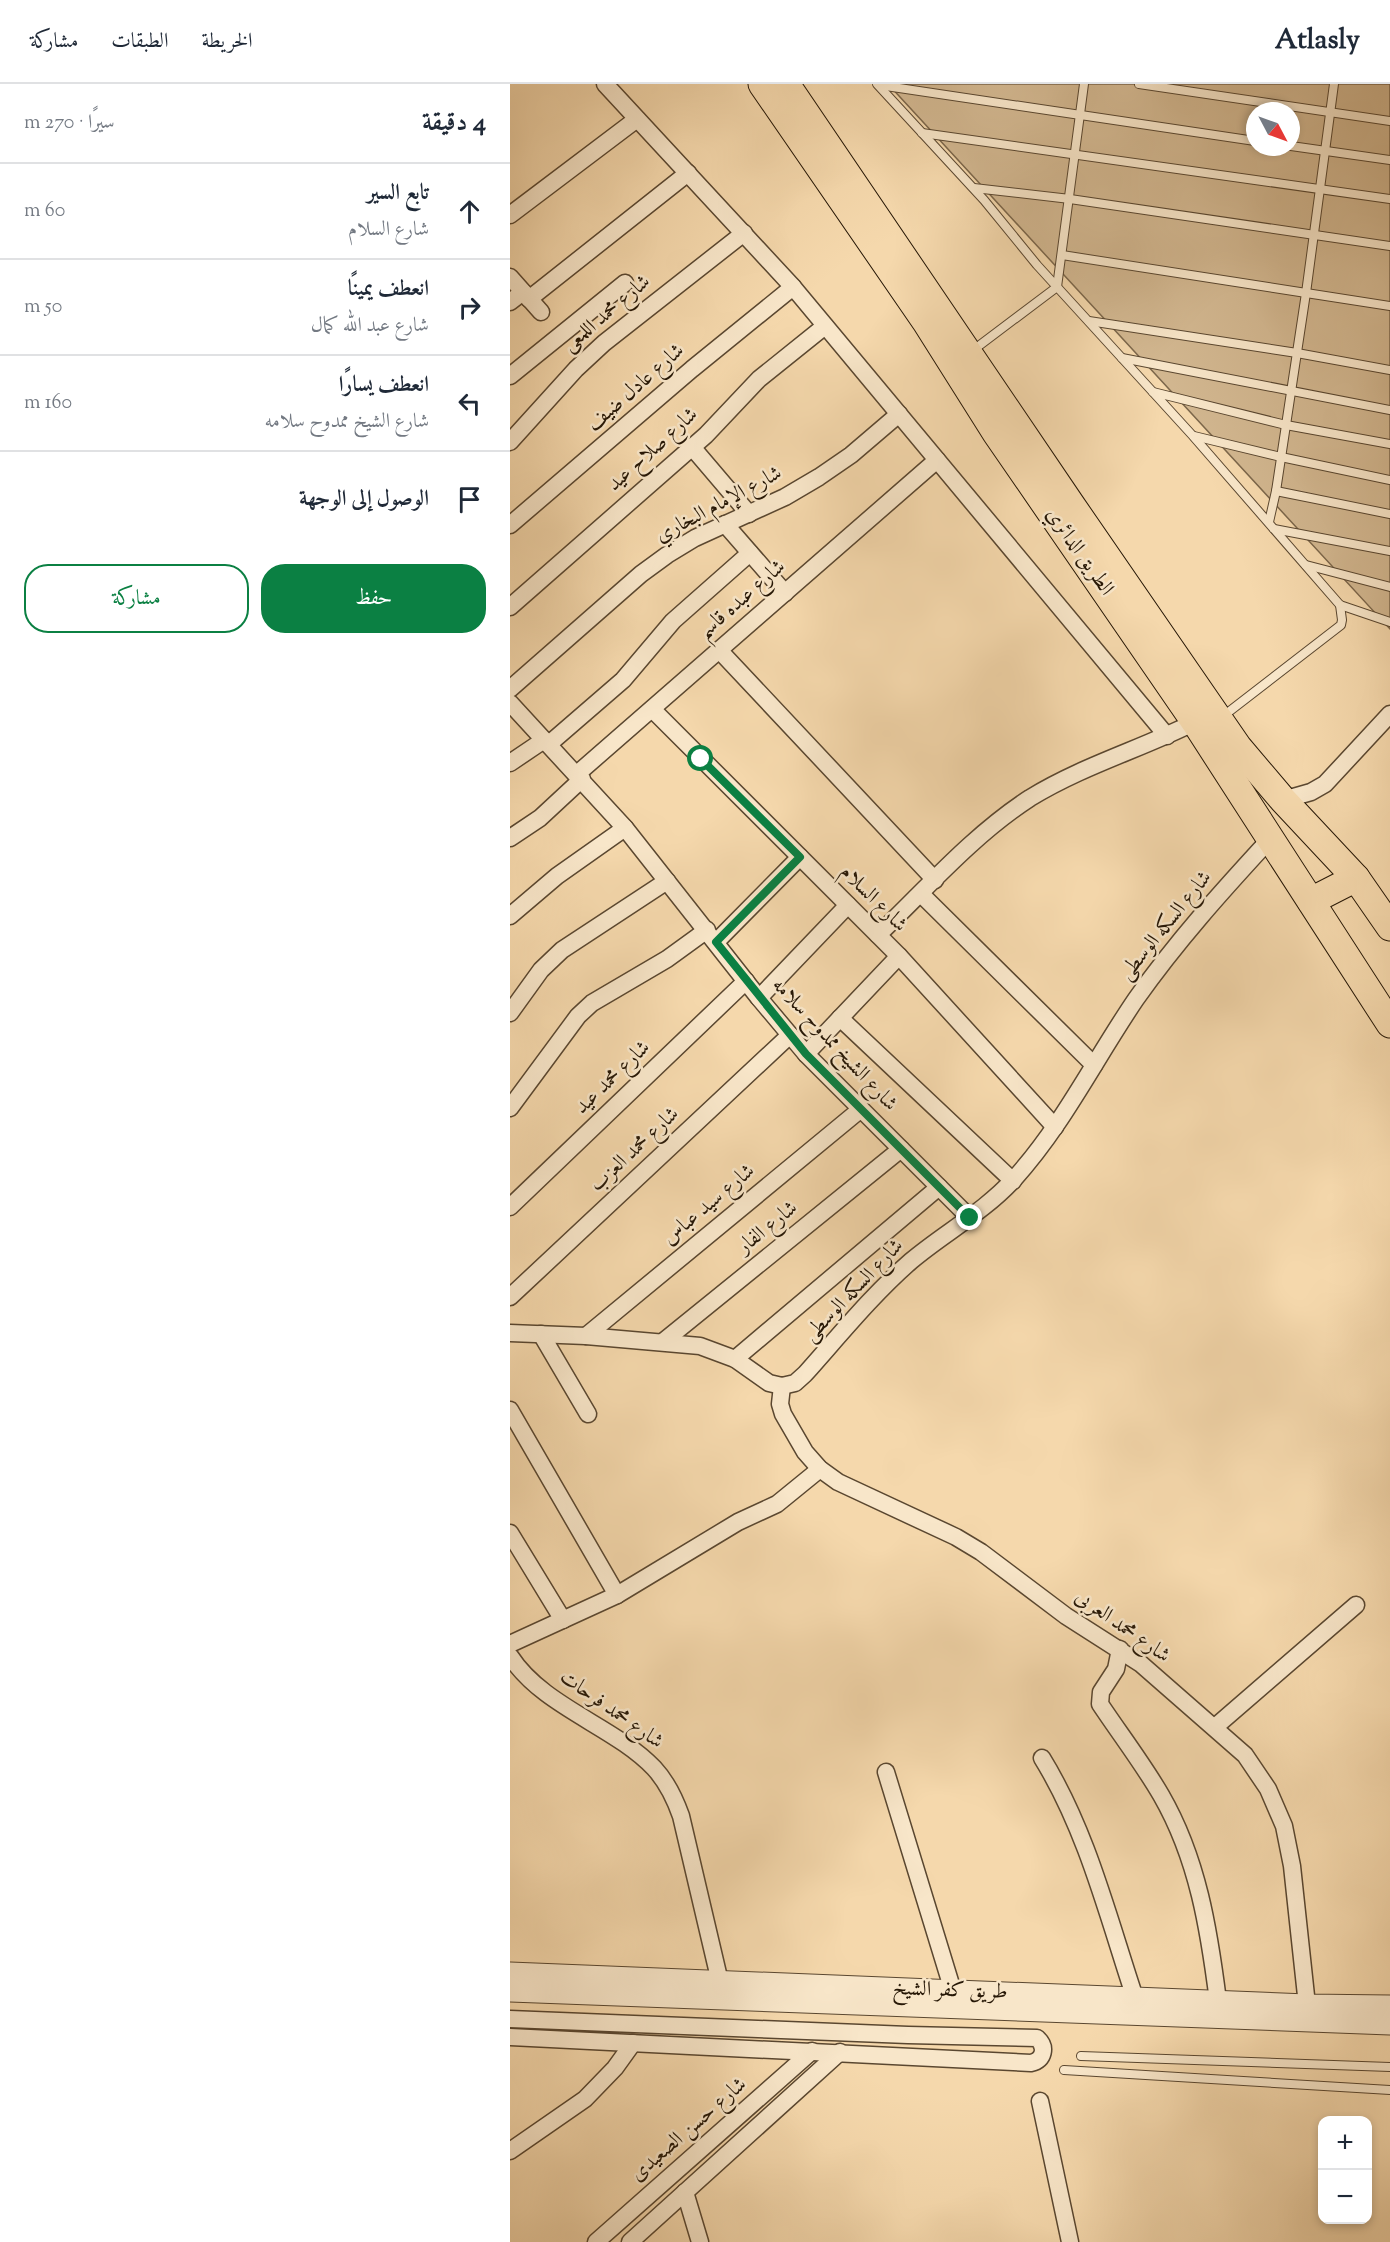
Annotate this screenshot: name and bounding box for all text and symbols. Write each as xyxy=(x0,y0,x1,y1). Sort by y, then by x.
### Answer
text: Atlasly xyxy=(1275,21,1360,61)
text: مشاركة xyxy=(30,27,78,57)
text: الطبقات xyxy=(111,27,168,57)
text: الخريطة xyxy=(201,27,253,57)
north arrow xyxy=(1246,102,1300,156)
text: 4 دقيقة xyxy=(422,105,486,142)
text: سيرًا · 270 m xyxy=(24,109,115,138)
text: تابع السير xyxy=(367,178,429,210)
icon: ahead xyxy=(453,195,486,228)
text: 60 m xyxy=(24,197,65,226)
text: شارع السلام xyxy=(348,216,429,245)
street label: شارع محمد اللمعى xyxy=(556,268,658,361)
text: انعطف يمينًا xyxy=(348,274,429,306)
icon: right xyxy=(453,291,486,324)
text: 50 m xyxy=(24,293,62,322)
text: شارع عبد الله كمال xyxy=(311,312,429,341)
street label: شارع عادل ضيف xyxy=(580,337,692,440)
text: انعطف يسارًا xyxy=(339,370,429,402)
icon: left xyxy=(453,387,486,420)
text: 160 m xyxy=(24,389,72,418)
street label: شارع صلاح عيد xyxy=(601,401,707,501)
text: شارع الشيخ ممدوح سلامه xyxy=(264,408,429,437)
street label: شارع الإمام البخاري xyxy=(650,459,788,552)
icon: arrive xyxy=(453,483,486,516)
text: الوصول إلى الوجهة xyxy=(299,484,429,516)
street label: الطريق الدائري xyxy=(1038,502,1120,602)
street label: شارع عبده قاسم xyxy=(691,553,795,650)
button: مشاركة xyxy=(24,564,249,633)
button: حفظ xyxy=(261,564,486,633)
route start xyxy=(687,745,713,771)
street label: شارع السلام xyxy=(832,858,914,940)
street label: شارع السكه الوسطى xyxy=(1112,865,1220,988)
street label: شارع الشيخ ممدوح سلامه xyxy=(763,972,904,1120)
street label: شارع محمد عيد xyxy=(568,1034,659,1123)
street label: شارع محمد العزب xyxy=(583,1100,687,1200)
street label: شارع سيد عباس xyxy=(656,1157,763,1254)
street label: شارع الفار xyxy=(730,1194,805,1264)
route end xyxy=(956,1204,982,1230)
street label: شارع السكه الوسطى xyxy=(797,1233,912,1350)
street label: شارع محمد العربى xyxy=(1067,1583,1176,1672)
street label: شارع محمد فرحات xyxy=(552,1663,669,1758)
street label: طريق كفر الشيخ xyxy=(892,1974,1008,2010)
street label: شارع حسن الصعيدى xyxy=(624,2071,755,2190)
map controls xyxy=(1318,2116,1372,2224)
button: + xyxy=(1318,2116,1372,2170)
button: − xyxy=(1318,2170,1372,2224)

